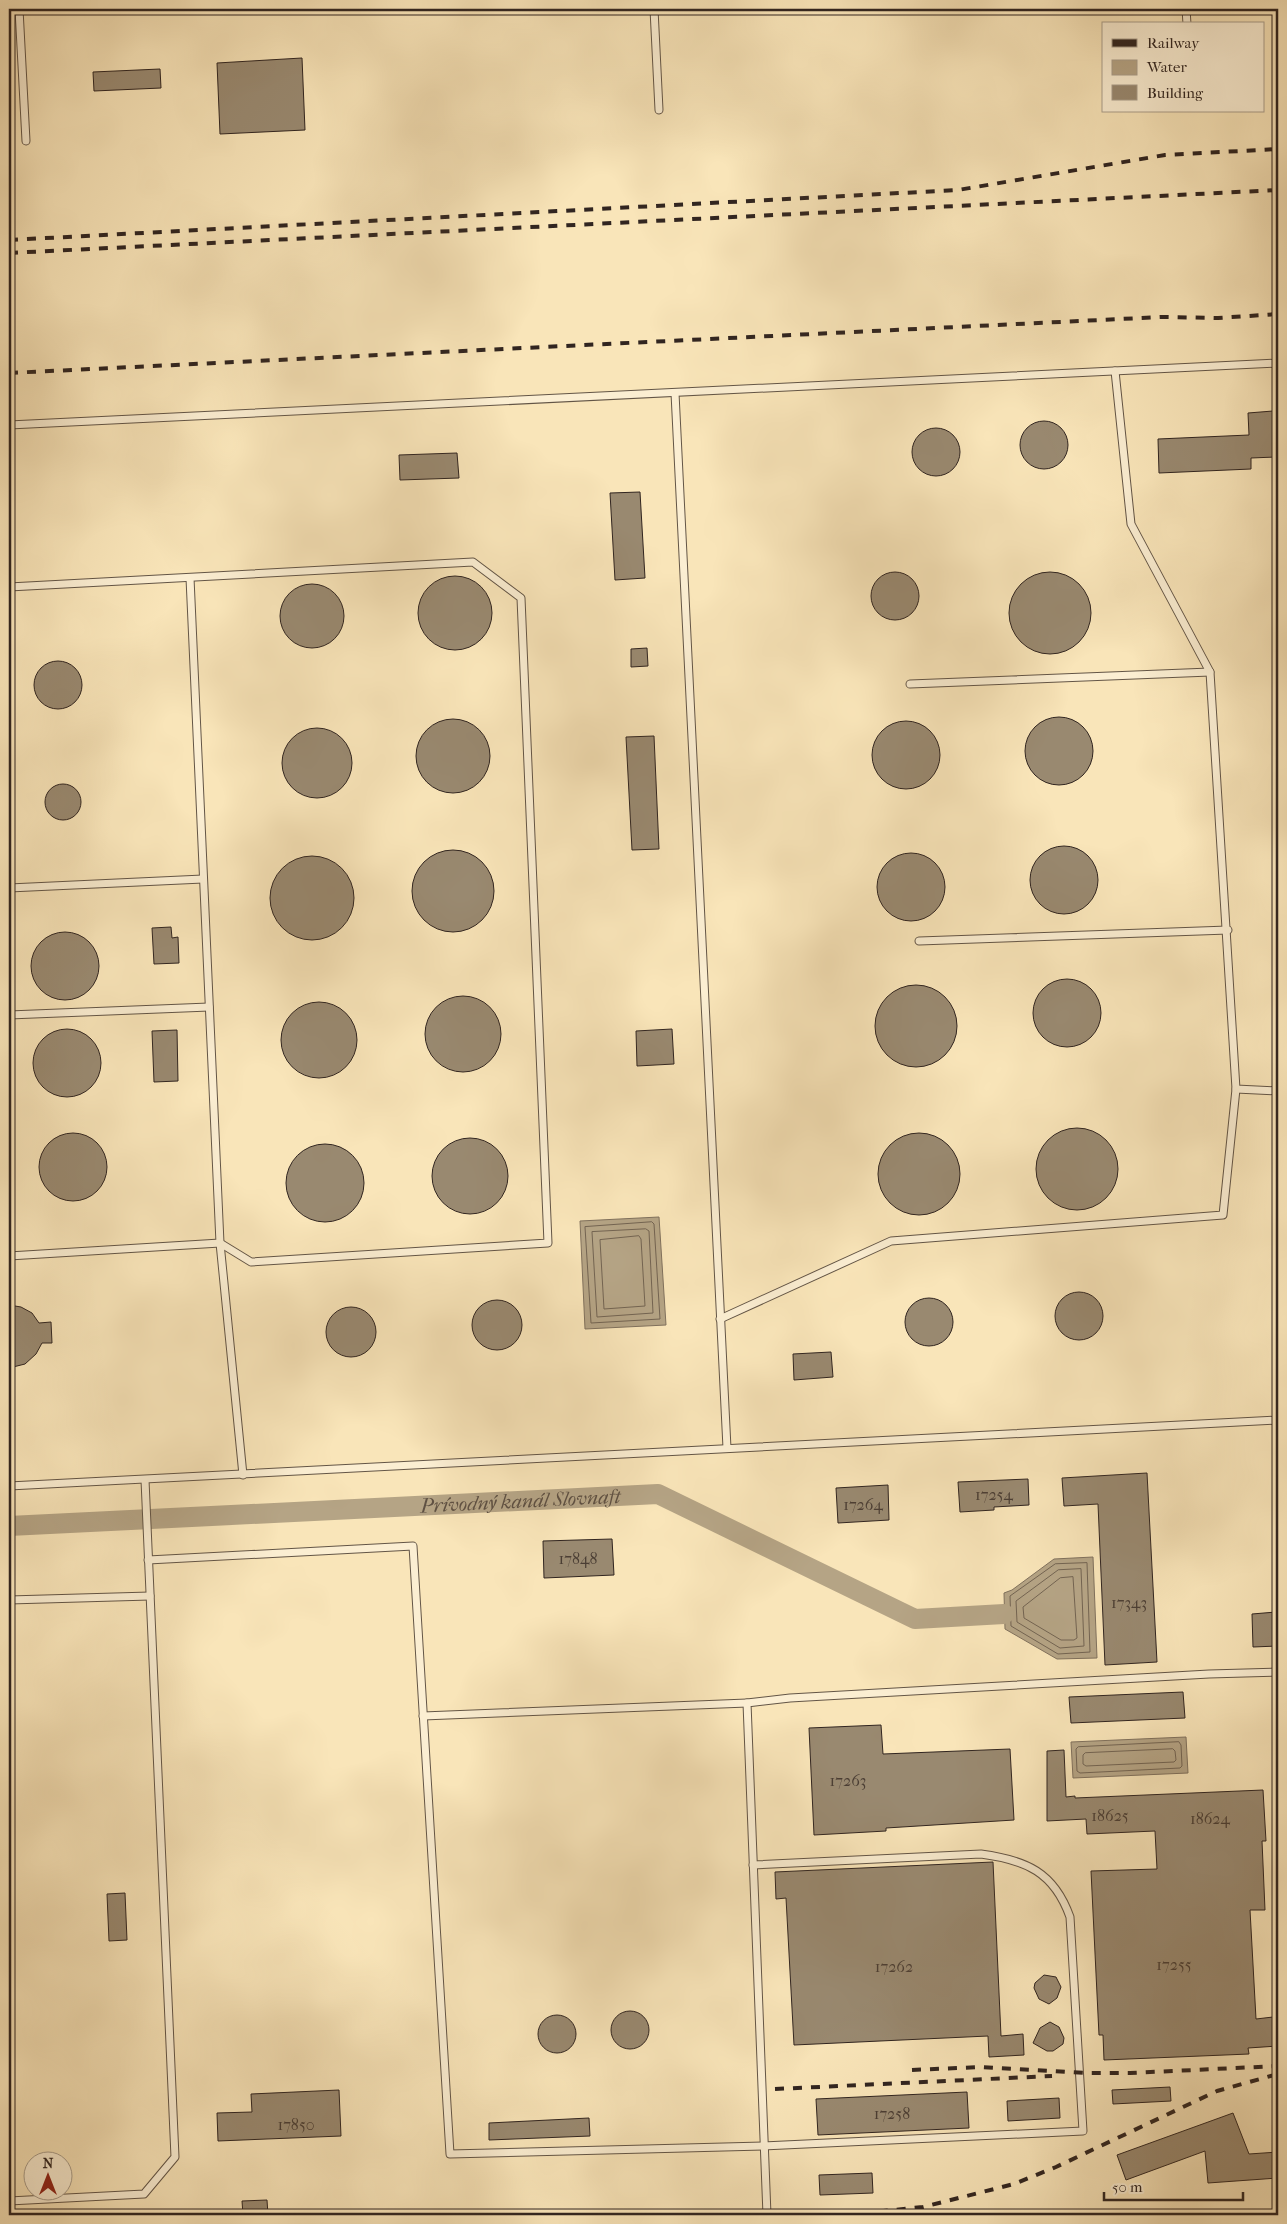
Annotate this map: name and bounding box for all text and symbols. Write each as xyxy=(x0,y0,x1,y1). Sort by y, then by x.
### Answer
legend xyxy=(1102,22,1264,112)
text: Railway xyxy=(1147,34,1200,52)
text: Water xyxy=(1146,58,1187,76)
text: Building xyxy=(1147,84,1204,102)
water label: Prívodný kanál Slovnaft xyxy=(419,1484,623,1517)
house number: 17254 xyxy=(975,1485,1014,1504)
house number: 17264 xyxy=(843,1495,883,1514)
house number: 17848 xyxy=(559,1549,597,1568)
house number: 17343 xyxy=(1111,1593,1147,1612)
house number: 17263 xyxy=(830,1771,866,1790)
house number: 18625 xyxy=(1091,1806,1129,1825)
house number: 18624 xyxy=(1190,1809,1231,1828)
house number: 17255 xyxy=(1156,1955,1192,1974)
house number: 17262 xyxy=(875,1957,913,1976)
house number: 17258 xyxy=(874,2104,910,2123)
house number: 17850 xyxy=(277,2115,315,2134)
north arrow xyxy=(22,2152,72,2202)
text: N xyxy=(43,2155,54,2172)
scale bar xyxy=(1104,2169,1243,2201)
text: 50 m xyxy=(1112,2178,1143,2196)

